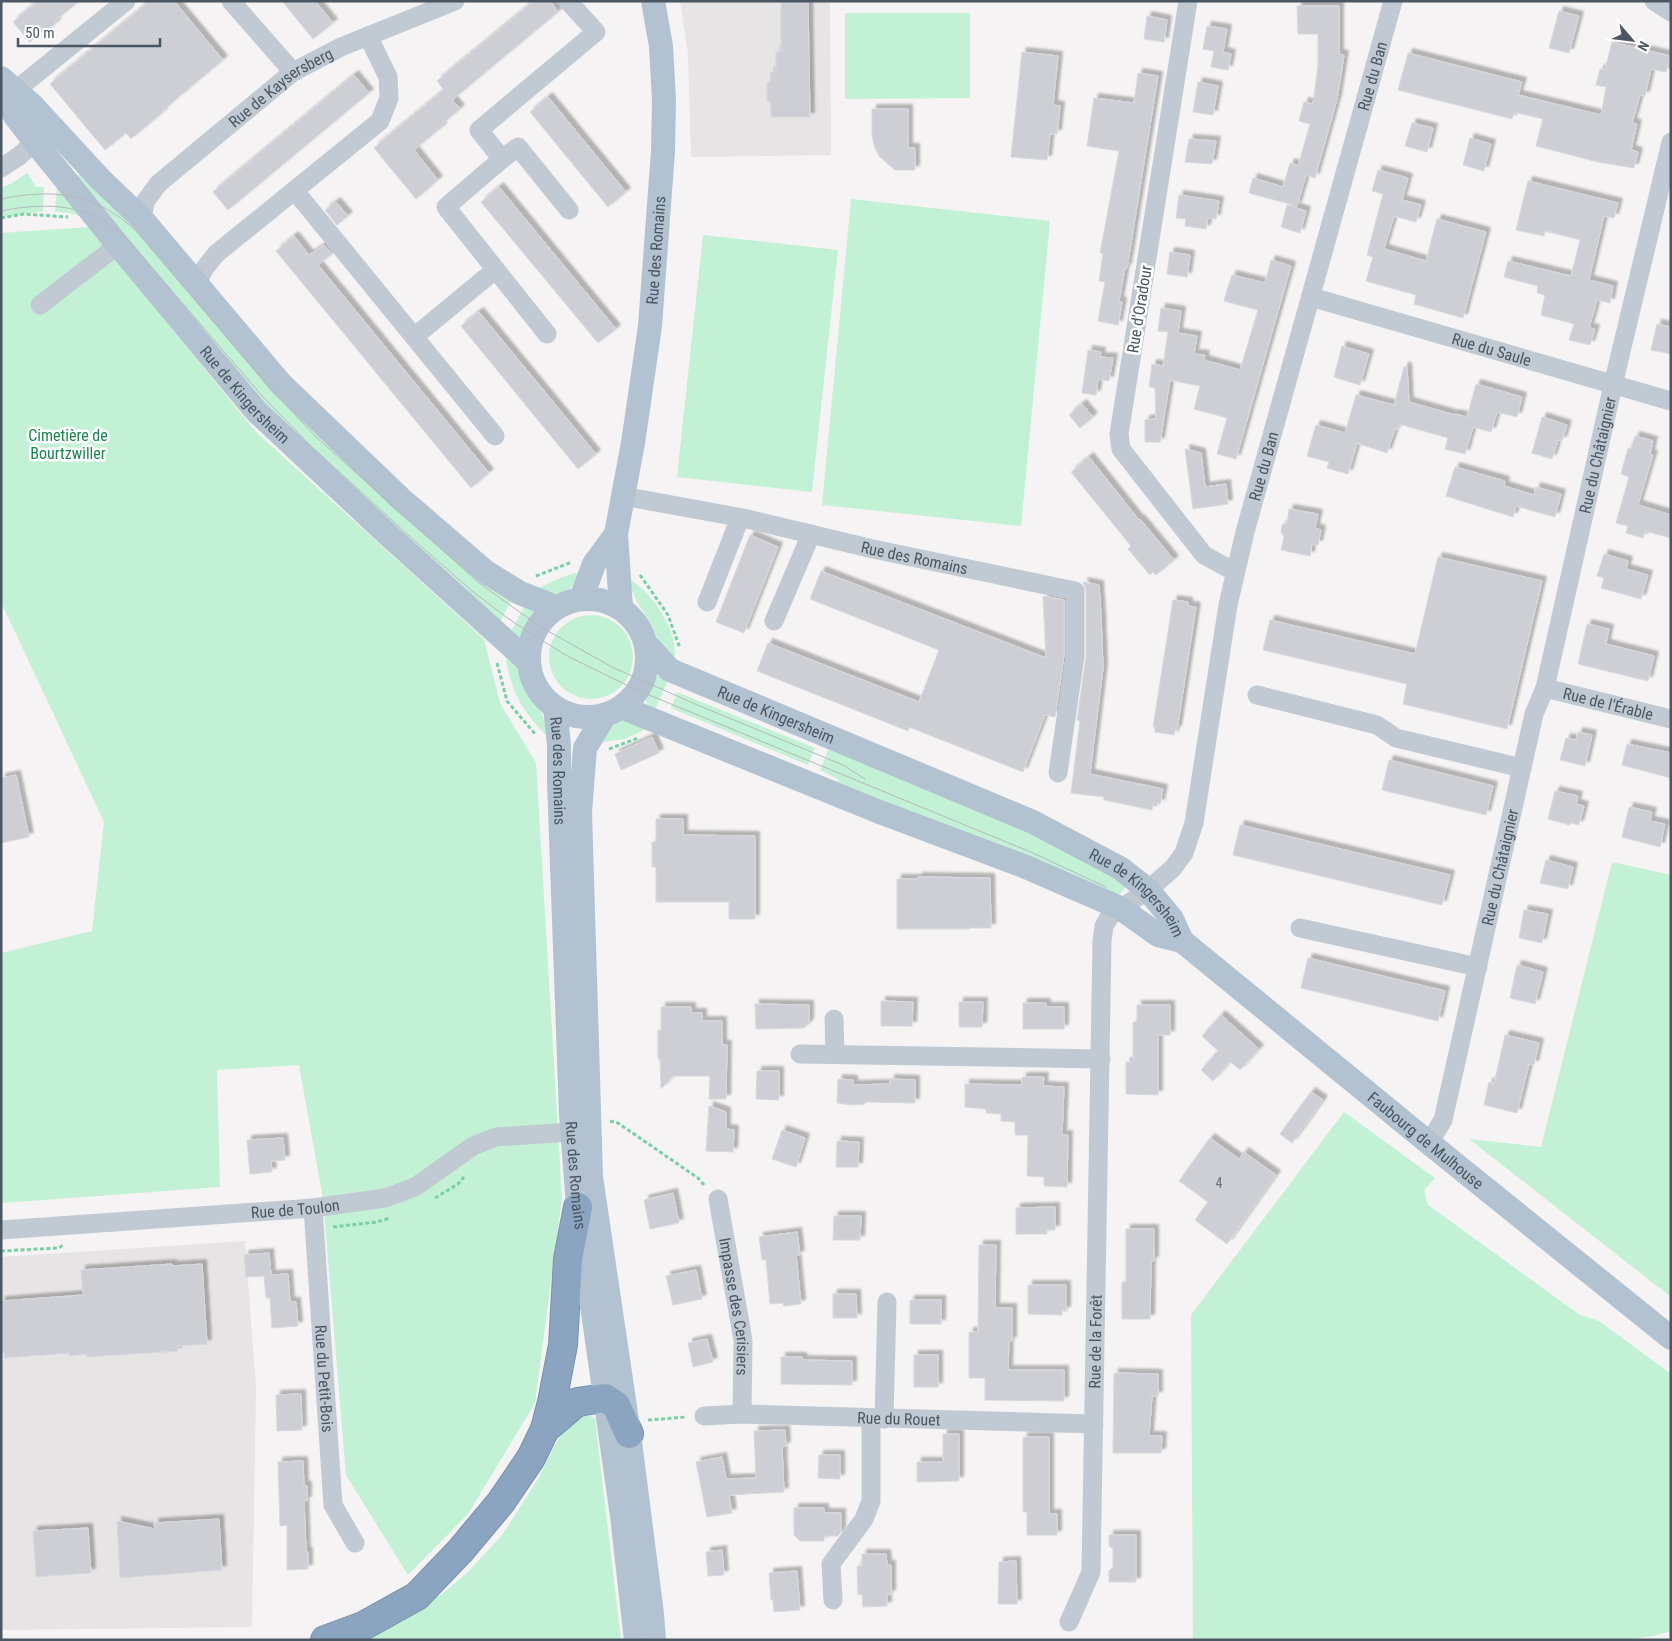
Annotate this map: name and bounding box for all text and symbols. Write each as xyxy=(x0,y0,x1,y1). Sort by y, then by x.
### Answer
scale bar xyxy=(18,15,160,47)
north arrow xyxy=(1607,15,1657,65)
text: 50 m xyxy=(25,24,55,42)
street label: Rue du Ban xyxy=(1354,39,1391,113)
text: N xyxy=(1634,39,1653,54)
street label: Rue de Kaysersberg xyxy=(225,44,336,131)
street label: Rue des Romains xyxy=(643,195,670,305)
street label: Rue d'Oradour xyxy=(1123,264,1156,354)
street label: Rue du Saule xyxy=(1450,329,1533,370)
street label: Rue de Kingersheim xyxy=(196,342,294,448)
street label: Rue du Châtaignier xyxy=(1575,395,1620,515)
park label: Cimetière de Bourtzwiller xyxy=(28,426,108,463)
street label: Rue du Ban xyxy=(1245,430,1282,503)
street label: Rue des Romains xyxy=(859,537,970,578)
street label: Rue de Kingersheim xyxy=(715,682,837,748)
street label: Rue de l'Érable xyxy=(1561,684,1655,724)
street label: Rue des Romains xyxy=(546,716,570,826)
street label: Rue du Châtaignier xyxy=(1478,807,1522,927)
street label: Rue de Kingersheim xyxy=(1086,844,1188,940)
street label: Faubourg de Mulhouse xyxy=(1364,1088,1487,1193)
street label: Rue des Romains xyxy=(562,1120,590,1231)
house number: 4 xyxy=(1216,1175,1223,1191)
street label: Rue de Toulon xyxy=(250,1195,341,1222)
street label: Impasse des Cerisiers xyxy=(715,1236,752,1376)
street label: Rue de la Forêt xyxy=(1085,1294,1106,1389)
street label: Rue du Petit-Bois xyxy=(311,1324,337,1433)
street label: Rue du Rouet xyxy=(857,1408,941,1430)

